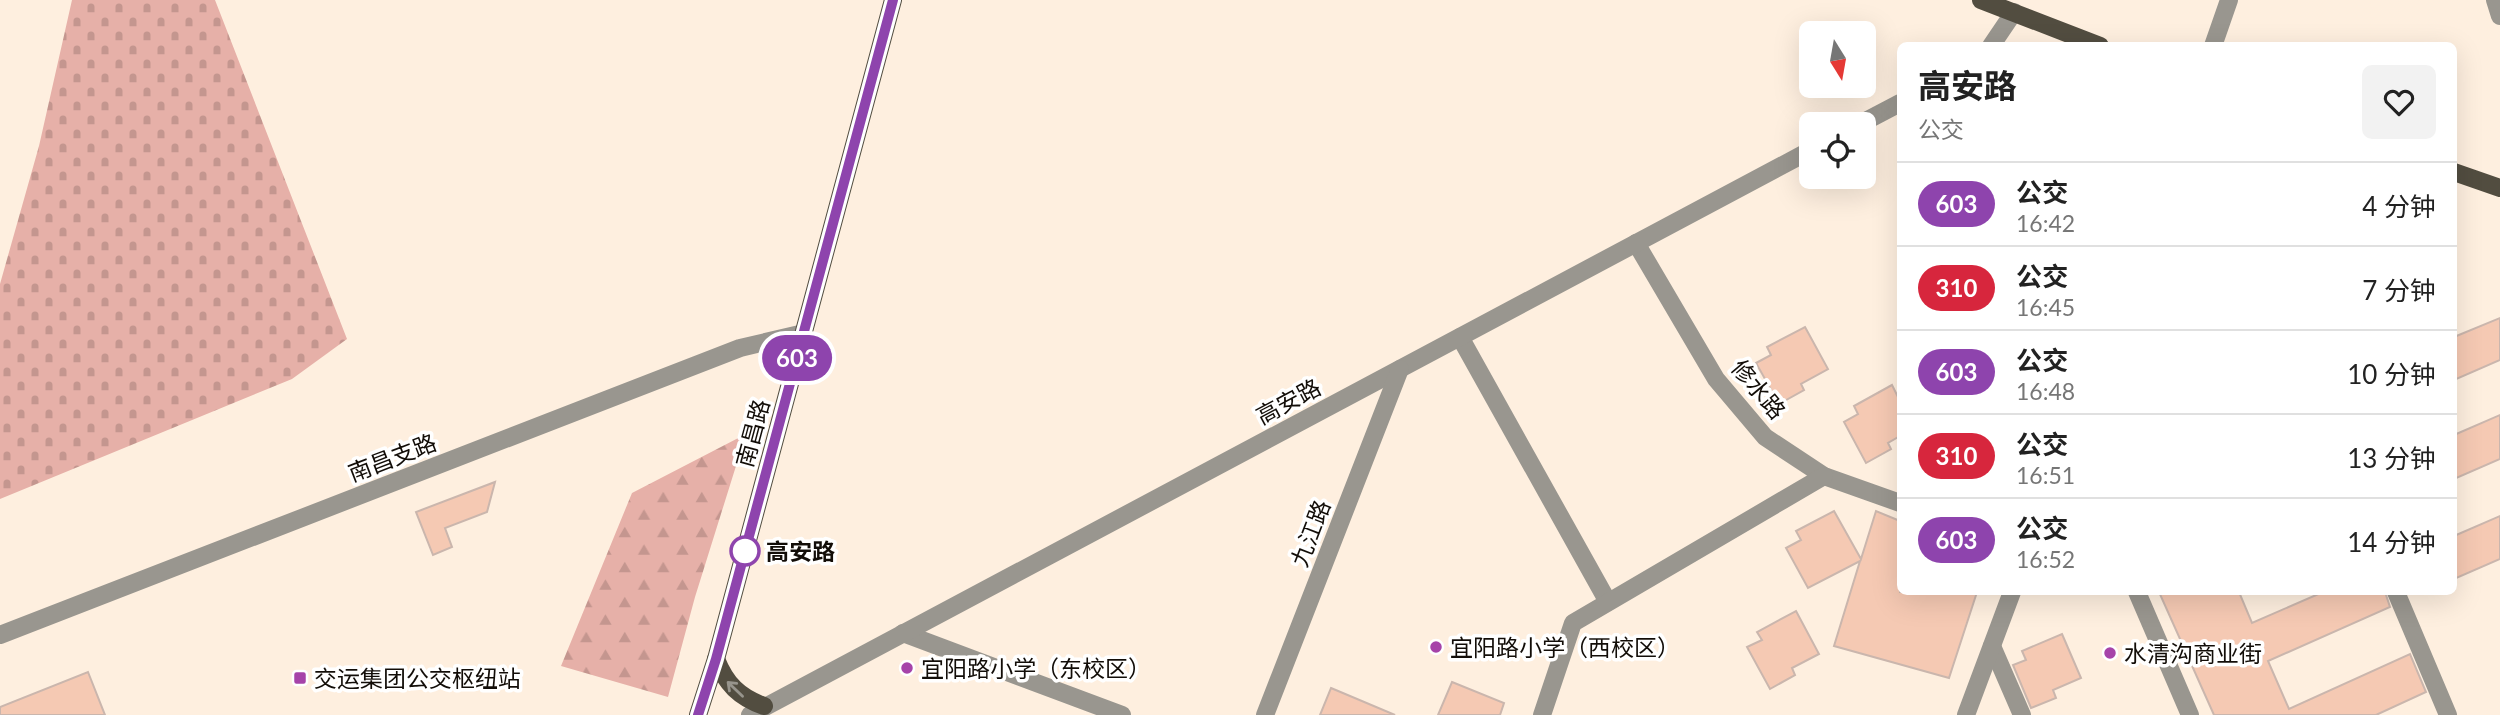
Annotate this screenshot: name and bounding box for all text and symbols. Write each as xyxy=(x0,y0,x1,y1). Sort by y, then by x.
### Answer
north arrow xyxy=(1799,21,1876,98)
map controls xyxy=(1799,21,1876,189)
text: 高安路 xyxy=(1918,65,2017,105)
button: heart xyxy=(2362,65,2436,139)
button: locate xyxy=(1799,112,1876,189)
text: 公交 xyxy=(1918,115,1964,143)
text: 公交 xyxy=(2016,176,2068,208)
text: 603 xyxy=(1936,189,1977,218)
text: 4 分钟 xyxy=(2362,190,2436,222)
text: 16:42 xyxy=(2016,209,2075,237)
text: 公交 xyxy=(2016,260,2068,292)
text: 310 xyxy=(1936,273,1977,302)
text: 7 分钟 xyxy=(2362,274,2436,306)
text: 16:45 xyxy=(2016,293,2075,321)
line badge: 603 xyxy=(757,335,837,381)
text: 603 xyxy=(776,343,818,372)
text: 公交 xyxy=(2016,344,2068,376)
street label: 修水路 xyxy=(1726,354,1792,424)
text: 603 xyxy=(1936,357,1977,386)
text: 10 分钟 xyxy=(2347,358,2436,390)
street label: 高安路 xyxy=(1251,372,1325,430)
text: 16:48 xyxy=(2016,377,2075,405)
street label: 南昌路 xyxy=(730,396,774,470)
street label: 南昌支路 xyxy=(344,427,440,487)
text: 公交 xyxy=(2016,428,2068,460)
text: 310 xyxy=(1936,441,1977,470)
text: 13 分钟 xyxy=(2347,442,2436,474)
text: 16:51 xyxy=(2016,461,2075,489)
street label: 九江路 xyxy=(1285,496,1335,570)
text: 公交 xyxy=(2016,512,2068,544)
text: 603 xyxy=(1936,525,1977,554)
text: 14 分钟 xyxy=(2347,526,2436,558)
marker: 高安路 xyxy=(730,536,760,566)
place label: 高安路 xyxy=(766,537,835,565)
text: 16:52 xyxy=(2016,545,2075,573)
place label: 宜阳路小学（西校区） xyxy=(1450,633,1680,661)
marker: 宜阳路小学（西校区） xyxy=(1428,639,1444,655)
place label: 水清沟商业街 xyxy=(2124,639,2262,667)
marker: 水清沟商业街 xyxy=(2102,645,2118,661)
place label: 宜阳路小学（东校区） xyxy=(921,654,1151,682)
marker: 宜阳路小学（东校区） xyxy=(899,660,915,676)
place label: 交运集团公交枢纽站 xyxy=(314,664,521,692)
marker: 交运集团公交枢纽站 xyxy=(292,670,308,686)
one-way arrow xyxy=(726,680,743,697)

